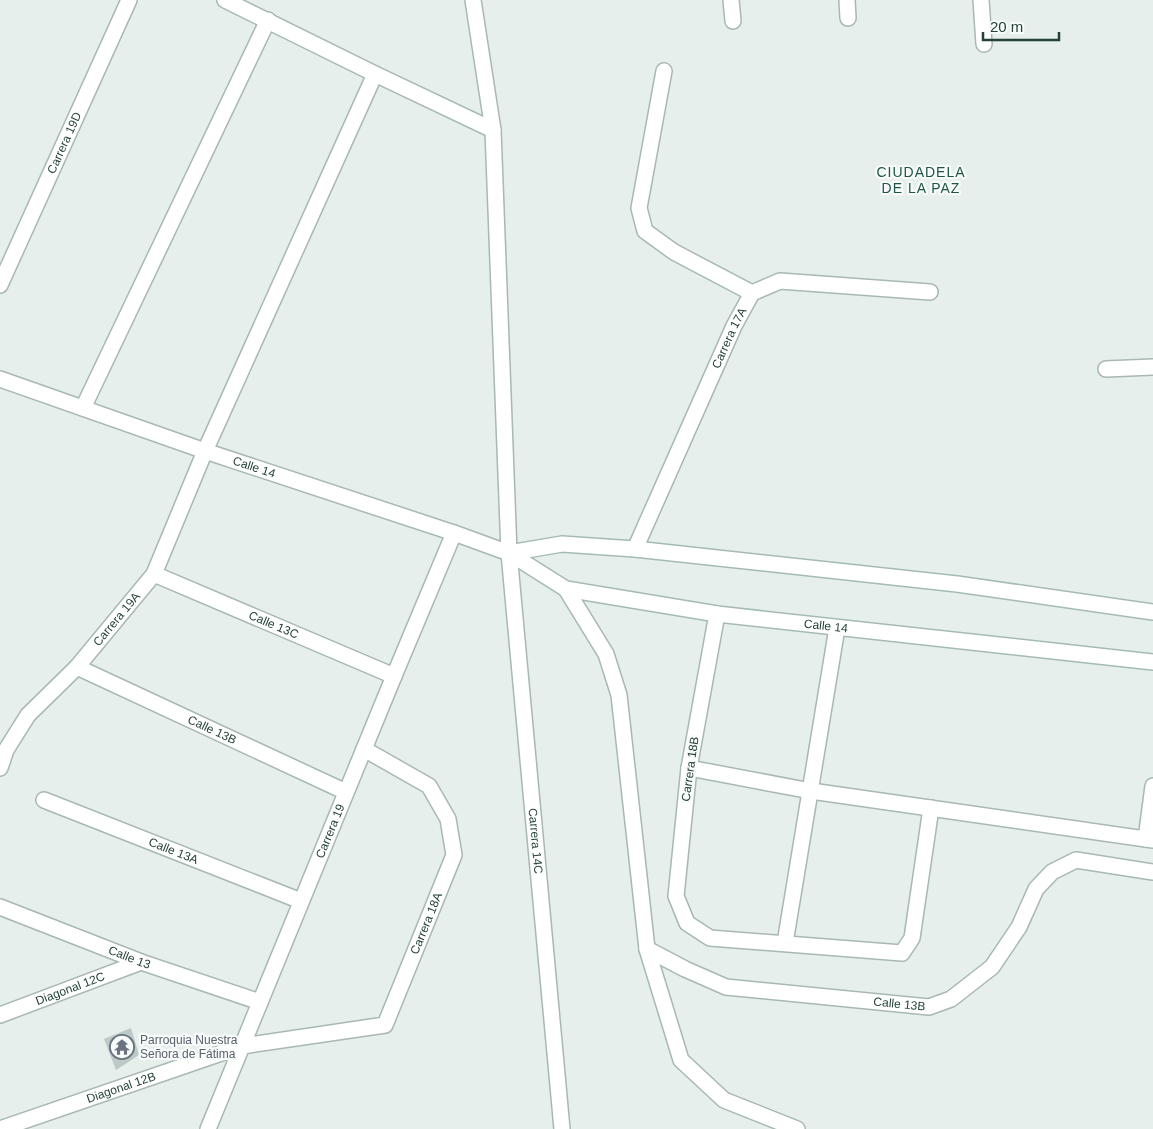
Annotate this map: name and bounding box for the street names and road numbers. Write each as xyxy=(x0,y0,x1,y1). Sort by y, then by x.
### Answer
street label: Carrera 19D xyxy=(44,110,84,176)
street label: Carrera 17A xyxy=(709,305,750,371)
street label: Calle 14 xyxy=(231,454,278,481)
street label: Carrera 19A xyxy=(90,589,143,649)
street label: Calle 13C xyxy=(247,608,301,642)
street label: Calle 14 xyxy=(803,617,849,635)
street label: Calle 13B xyxy=(186,712,239,747)
street label: Carrera 18B xyxy=(679,736,701,802)
street label: Carrera 19 xyxy=(313,802,348,860)
street label: Carrera 14C xyxy=(525,807,546,875)
street label: Calle 13A xyxy=(147,835,200,867)
street label: Carrera 18A xyxy=(407,890,445,956)
street label: Calle 13 xyxy=(106,943,153,972)
street label: Diagonal 12C xyxy=(34,969,107,1008)
street label: Calle 13B xyxy=(873,995,926,1014)
street label: Diagonal 12B xyxy=(85,1069,157,1106)

